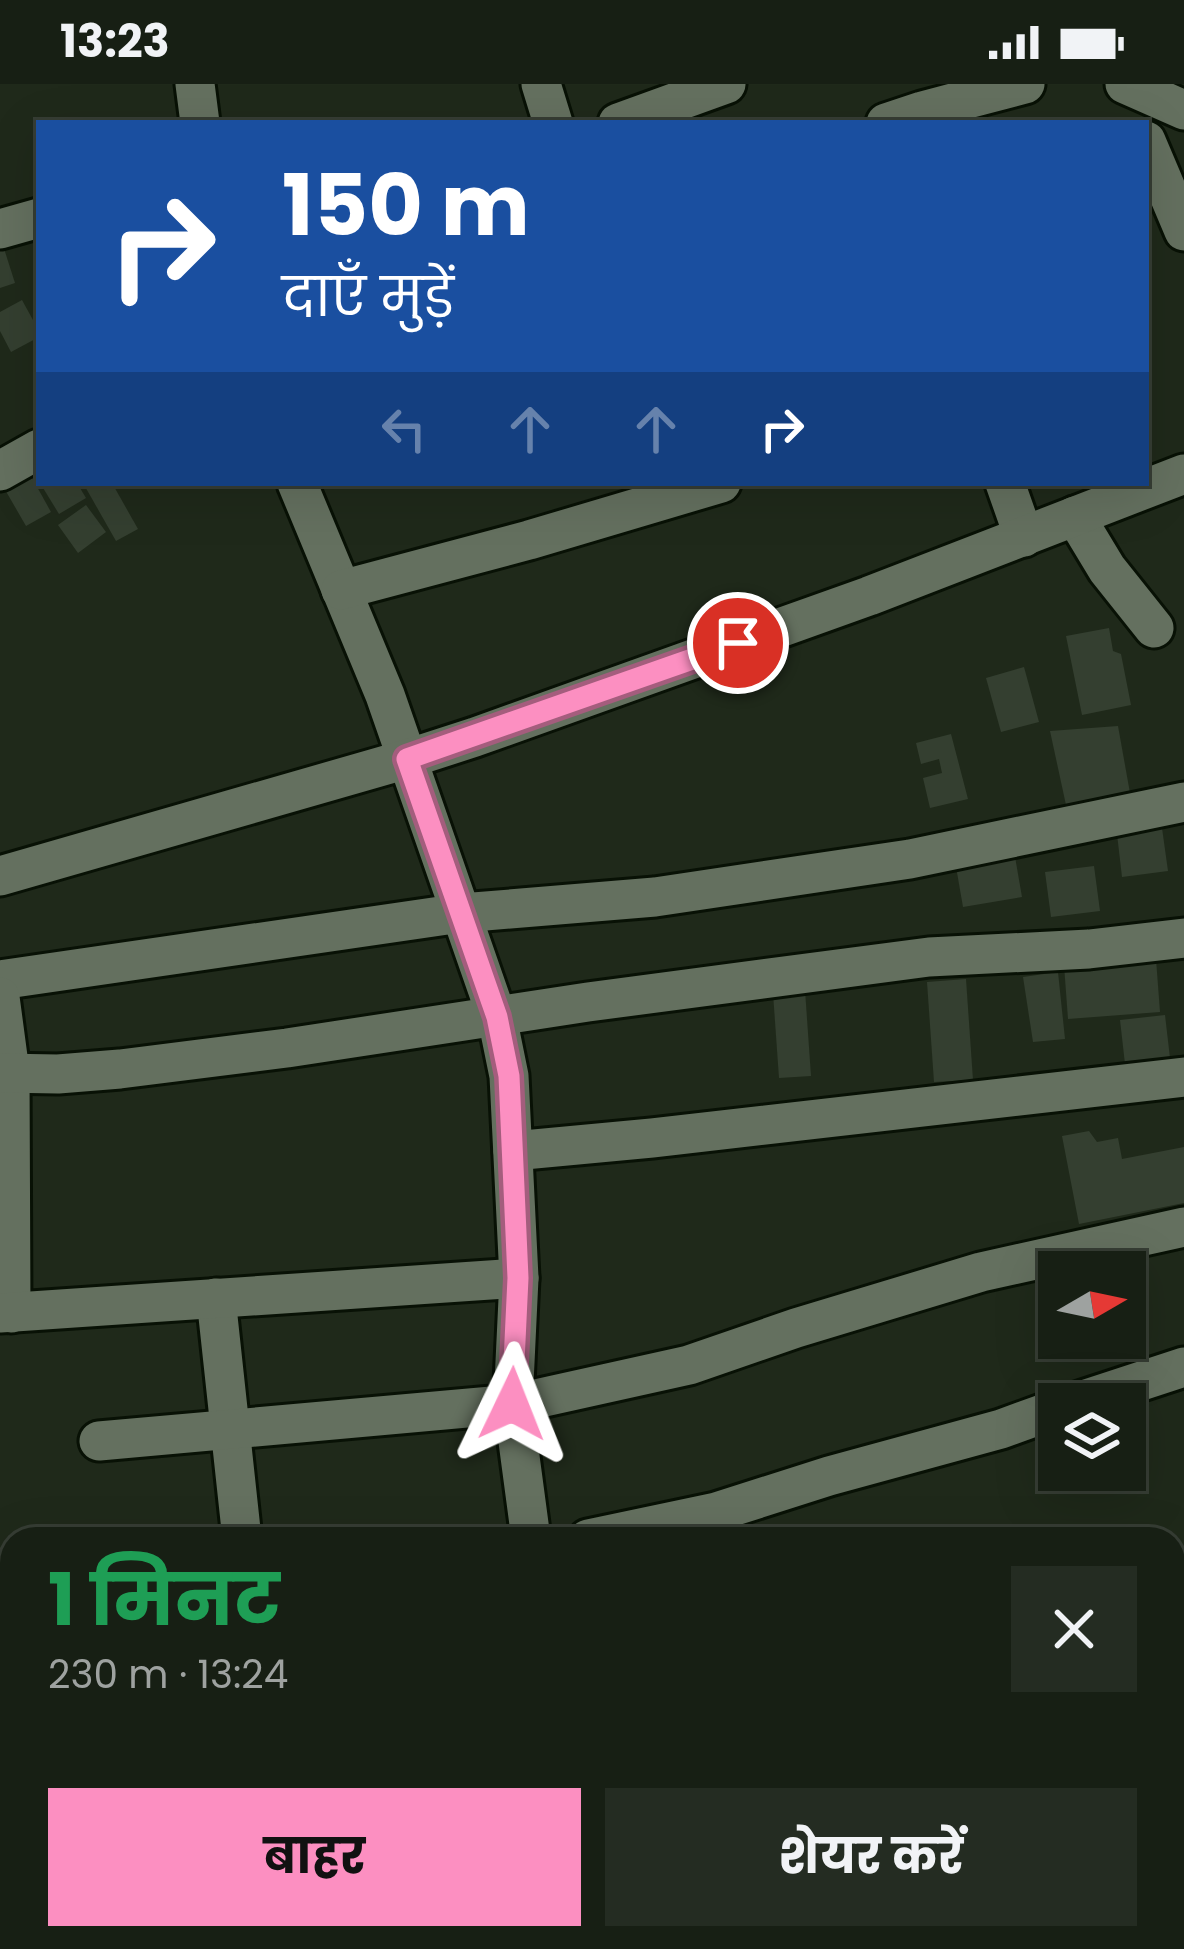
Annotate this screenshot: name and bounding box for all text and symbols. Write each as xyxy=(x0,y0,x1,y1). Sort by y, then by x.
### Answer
text: 13:23 xyxy=(60,10,170,73)
text: 150 m xyxy=(282,147,530,264)
icon: right xyxy=(84,168,240,324)
text: दाएँ मुड़ें xyxy=(282,259,454,335)
icon: left xyxy=(371,396,437,462)
icon: ahead xyxy=(497,396,563,462)
icon: ahead xyxy=(623,396,689,462)
icon: right xyxy=(749,396,815,462)
pin xyxy=(687,592,789,694)
icon: arrive xyxy=(705,610,771,676)
north arrow xyxy=(1038,1251,1146,1359)
map controls xyxy=(1038,1251,1146,1491)
position arrow xyxy=(449,1341,575,1467)
button: layers xyxy=(1038,1383,1146,1491)
text: 1 मिनट xyxy=(48,1549,280,1650)
button: close xyxy=(1011,1566,1137,1692)
text: 230 m · 13:24 xyxy=(48,1647,288,1702)
button: बाहर xyxy=(48,1788,581,1926)
button: शेयर करें xyxy=(605,1788,1137,1926)

